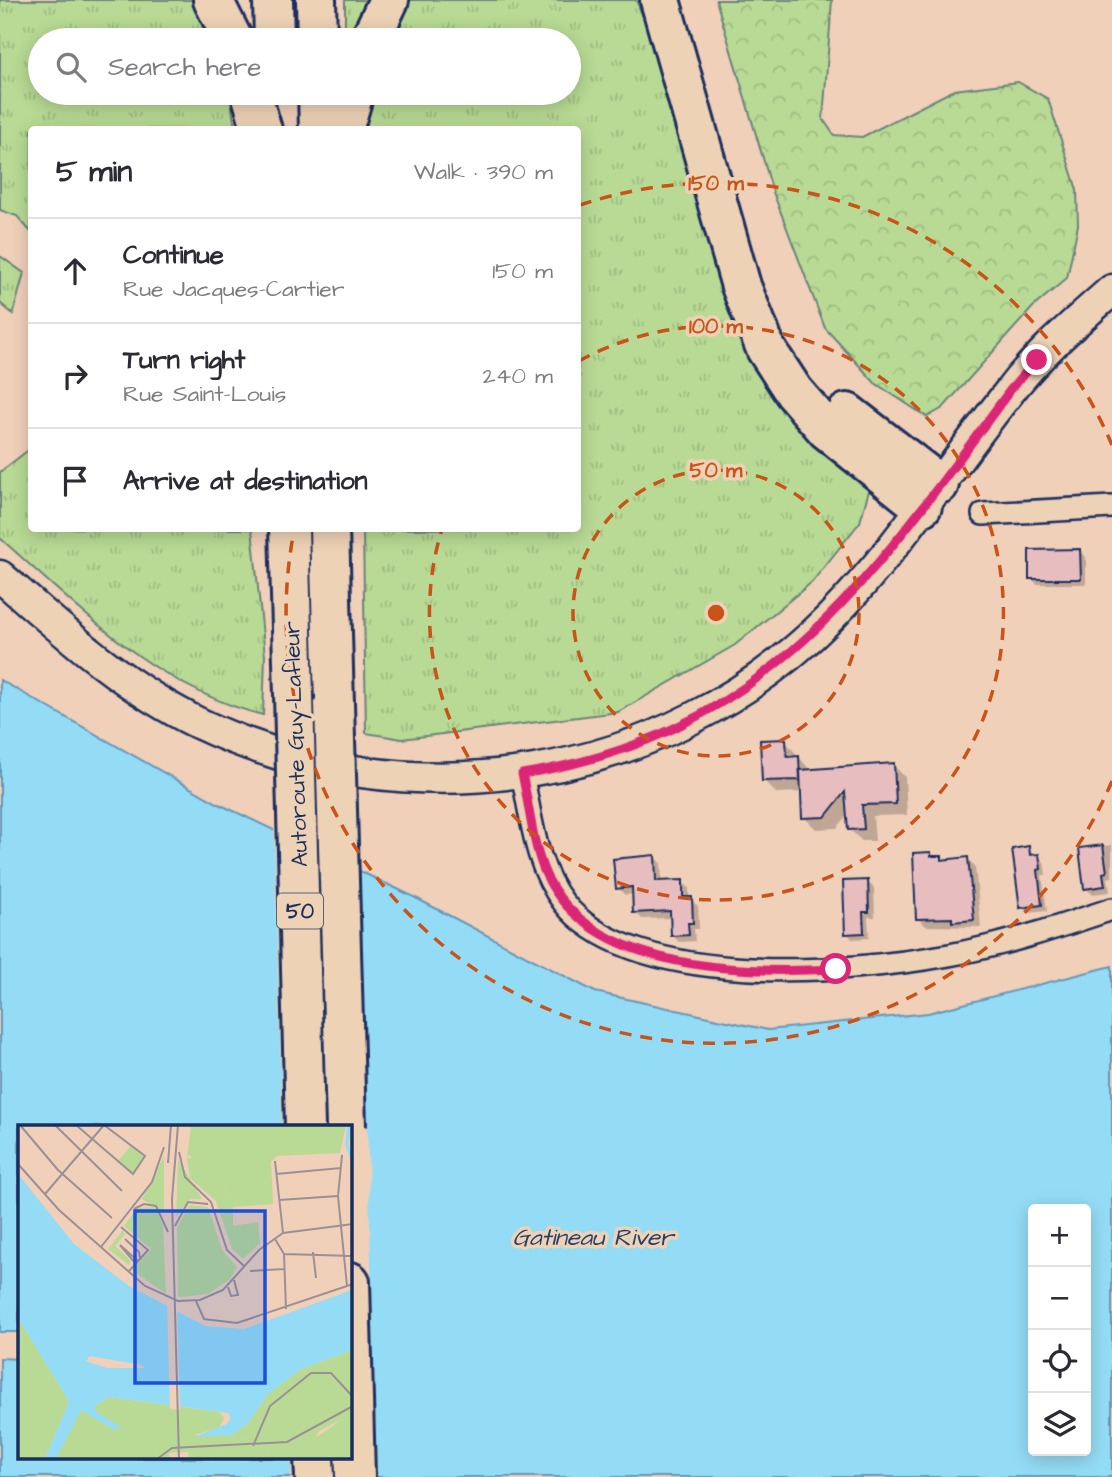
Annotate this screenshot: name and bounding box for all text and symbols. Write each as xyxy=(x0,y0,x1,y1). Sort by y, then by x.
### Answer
search box xyxy=(28,28,581,105)
icon: search xyxy=(52,48,90,86)
text: Search here xyxy=(108,49,261,85)
text: 5 min xyxy=(56,151,132,193)
text: Walk · 390 m xyxy=(414,156,553,188)
text: 150 m xyxy=(688,169,744,198)
text: Continue xyxy=(123,237,224,273)
icon: ahead xyxy=(56,252,94,290)
text: 150 m xyxy=(492,255,553,287)
text: Rue Jacques-Cartier xyxy=(123,273,344,305)
text: 100 m xyxy=(689,312,744,341)
text: Turn right xyxy=(123,342,245,378)
route end xyxy=(1021,344,1052,375)
icon: right xyxy=(56,357,94,395)
text: 240 m xyxy=(483,360,553,392)
text: Rue Saint-Louis xyxy=(123,378,286,410)
text: 50 m xyxy=(690,456,743,485)
icon: arrive xyxy=(56,462,94,500)
text: Arrive at destination xyxy=(123,463,368,499)
centre of rings xyxy=(704,601,728,625)
street label: Autoroute Guy-Lafleur xyxy=(276,620,317,867)
road number: 50 xyxy=(277,894,323,928)
route start xyxy=(820,953,851,984)
inset map xyxy=(18,1125,352,1460)
map controls xyxy=(1028,1204,1091,1456)
button: + xyxy=(1028,1204,1091,1267)
water label: Gatineau River xyxy=(513,1221,676,1255)
button: − xyxy=(1028,1267,1091,1330)
button: locate xyxy=(1028,1330,1091,1393)
button: layers xyxy=(1028,1393,1091,1456)

